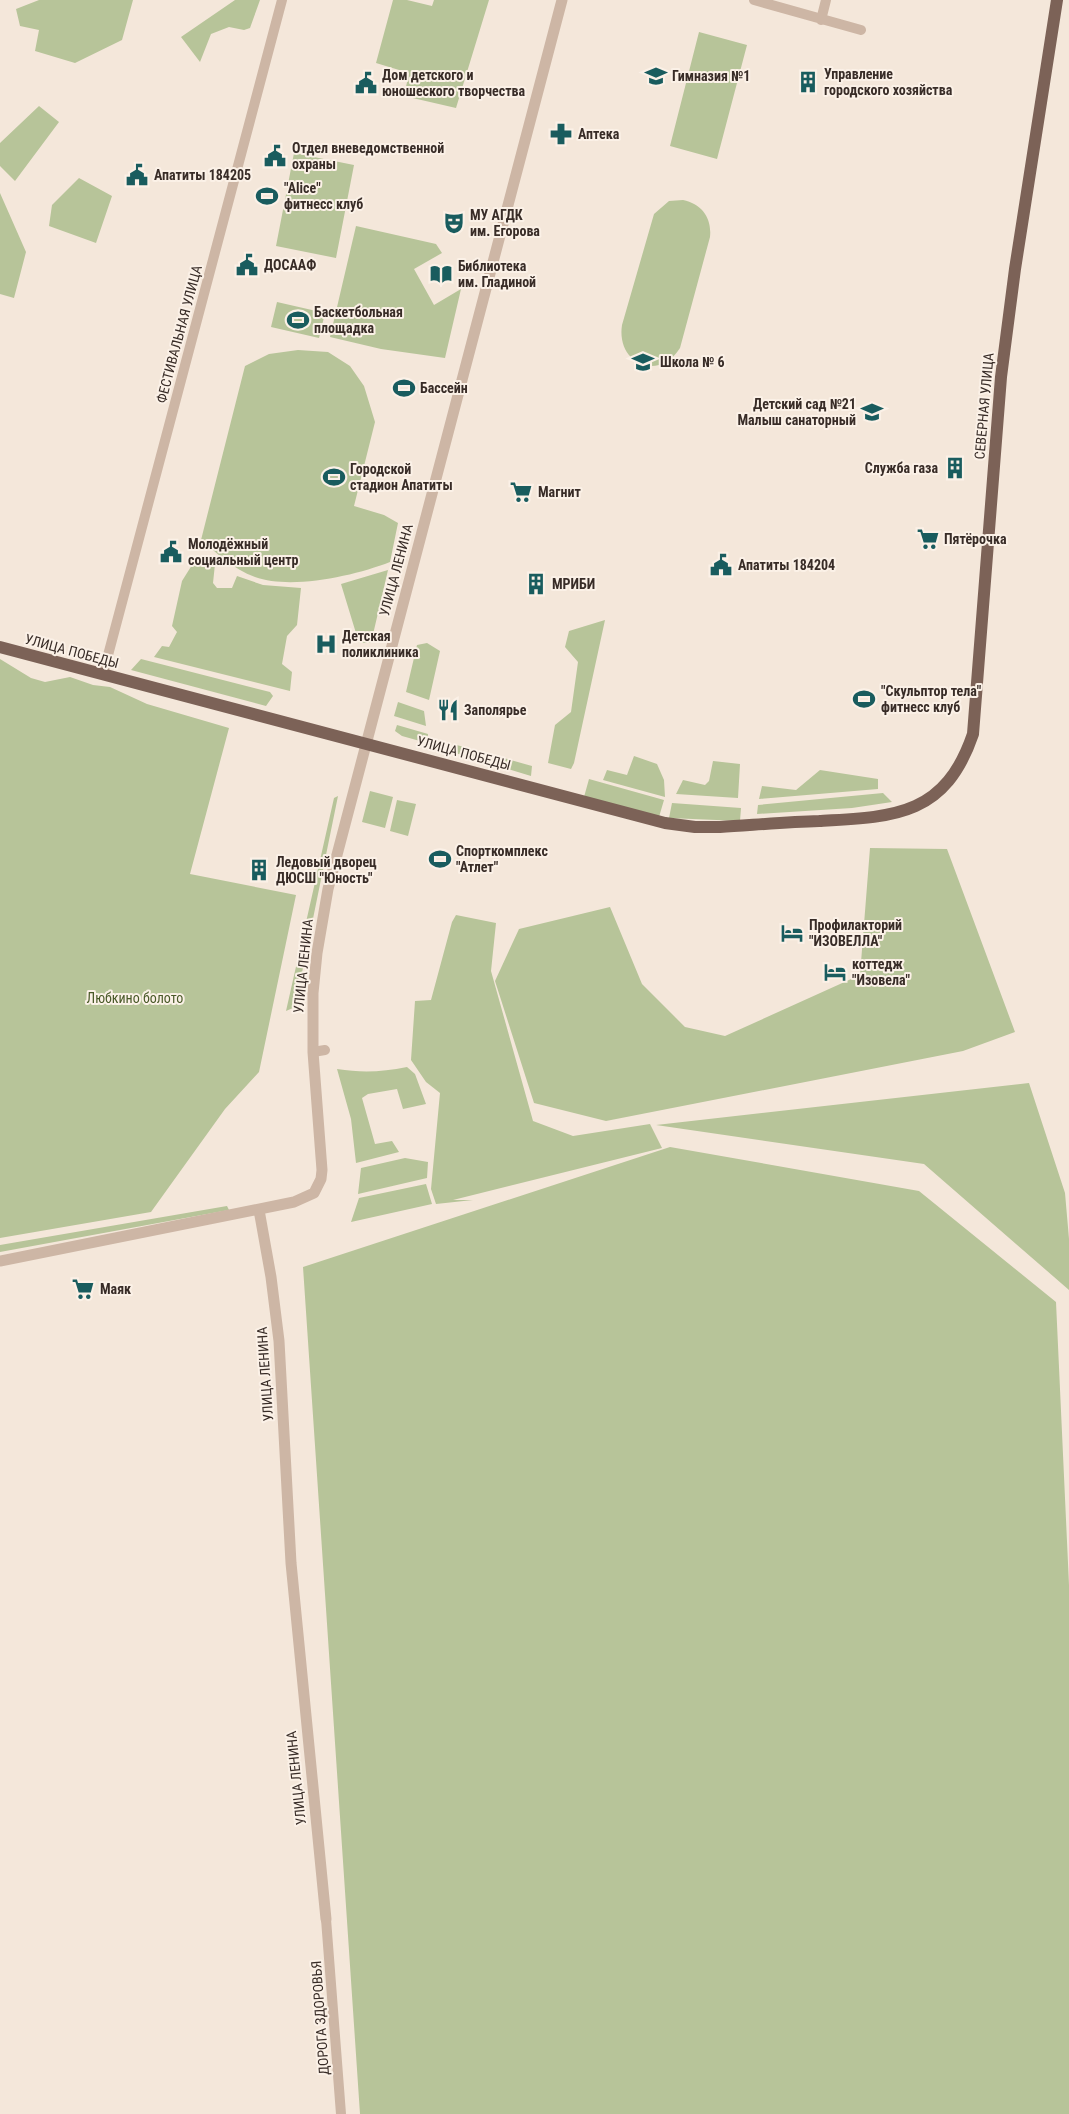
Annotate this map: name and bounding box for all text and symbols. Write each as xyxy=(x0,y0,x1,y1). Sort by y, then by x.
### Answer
school or university icon: Гимназия №1 xyxy=(643,63,669,89)
place label: Управление городского хозяйства xyxy=(824,66,953,98)
place label: Дом детского и юношеского творчества xyxy=(382,67,525,99)
place label: Гимназия №1 xyxy=(672,68,750,84)
building icon: Управление городского хозяйства xyxy=(795,69,821,95)
public building icon: Дом детского и юношеского творчества xyxy=(353,70,379,96)
pharmacy icon: Аптека xyxy=(548,121,574,147)
place label: Аптека xyxy=(578,126,620,142)
place label: Отдел вневедомственной охраны xyxy=(292,140,444,172)
public building icon: Отдел вневедомственной охраны xyxy=(262,143,288,169)
public building icon: Апатиты 184205 xyxy=(124,162,150,188)
place label: Апатиты 184205 xyxy=(154,167,251,183)
place label: "Alice" фитнесс клуб xyxy=(284,180,363,212)
sports icon: "Alice" фитнесс клуб xyxy=(254,183,280,209)
place label: МУ АГДК им. Егорова xyxy=(470,207,540,239)
theatre icon: МУ АГДК им. Егорова xyxy=(441,210,467,236)
public building icon: ДОСААФ xyxy=(234,252,260,278)
place label: ДОСААФ xyxy=(264,257,316,273)
place label: Библиотека им. Гладиной xyxy=(458,258,536,290)
library icon: Библиотека им. Гладиной xyxy=(428,261,454,287)
street label: ФЕСТИВАЛЬНАЯ УЛИЦА xyxy=(153,263,205,405)
place label: Баскетбольная площадка xyxy=(314,304,403,336)
sports icon: Баскетбольная площадка xyxy=(285,307,311,333)
school or university icon: Школа № 6 xyxy=(630,349,656,375)
street label: СЕВЕРНАЯ УЛИЦА xyxy=(971,352,997,460)
place label: Школа № 6 xyxy=(660,354,725,370)
sports icon: Бассейн xyxy=(391,375,417,401)
place label: Бассейн xyxy=(420,380,468,396)
place label: Детский сад №21 Малыш санаторный xyxy=(737,396,856,428)
school or university icon: Детский сад №21 Малыш санаторный xyxy=(859,399,885,425)
building icon: Служба газа xyxy=(942,455,968,481)
place label: Служба газа xyxy=(865,460,938,476)
place label: Городской стадион Апатиты xyxy=(350,461,453,493)
sports icon: Городской стадион Апатиты xyxy=(321,464,347,490)
supermarket icon: Магнит xyxy=(508,479,534,505)
place label: Магнит xyxy=(538,484,581,500)
street label: УЛИЦА ЛЕНИНА xyxy=(376,522,416,618)
supermarket icon: Пятёрочка xyxy=(915,526,941,552)
place label: Пятёрочка xyxy=(944,531,1007,547)
place label: Молодёжный социальный центр xyxy=(188,536,299,568)
public building icon: Молодёжный социальный центр xyxy=(158,539,184,565)
public building icon: Апатиты 184204 xyxy=(708,552,734,578)
place label: Апатиты 184204 xyxy=(738,557,835,573)
building icon: МРИБИ xyxy=(523,571,549,597)
place label: МРИБИ xyxy=(552,576,595,592)
place label: Детская поликлиника xyxy=(342,628,419,660)
street label: УЛИЦА ПОБЕДЫ xyxy=(23,631,121,671)
hospital icon: Детская поликлиника xyxy=(313,631,339,657)
place label: "Скульптор тела" фитнесс клуб xyxy=(881,683,982,715)
sports icon: "Скульптор тела" фитнесс клуб xyxy=(851,686,877,712)
restaurant icon: Заполярье xyxy=(435,697,461,723)
place label: Заполярье xyxy=(464,702,527,718)
street label: УЛИЦА ПОБЕДЫ xyxy=(415,733,513,773)
place label: Спорткомплекс "Атлет" xyxy=(456,843,549,875)
sports icon: Спорткомплекс "Атлет" xyxy=(427,846,453,872)
place label: Ледовый дворец ДЮСШ "Юность" xyxy=(276,854,377,886)
building icon: Ледовый дворец ДЮСШ "Юность" xyxy=(246,857,272,883)
place label: Профилакторий "ИЗОВЕЛЛА" xyxy=(809,917,902,949)
street label: УЛИЦА ЛЕНИНА xyxy=(290,918,316,1014)
hotel icon: Профилакторий "ИЗОВЕЛЛА" xyxy=(779,920,805,946)
place label: коттедж "Изовела" xyxy=(852,956,910,988)
hotel icon: коттедж "Изовела" xyxy=(822,959,848,985)
park label: Любкино болото xyxy=(87,990,183,1006)
supermarket icon: Маяк xyxy=(70,1276,96,1302)
place label: Маяк xyxy=(100,1281,131,1297)
street label: УЛИЦА ЛЕНИНА xyxy=(254,1326,276,1422)
street label: УЛИЦА ЛЕНИНА xyxy=(283,1730,309,1826)
street label: ДОРОГА ЗДОРОВЬЯ xyxy=(308,1960,332,2076)

